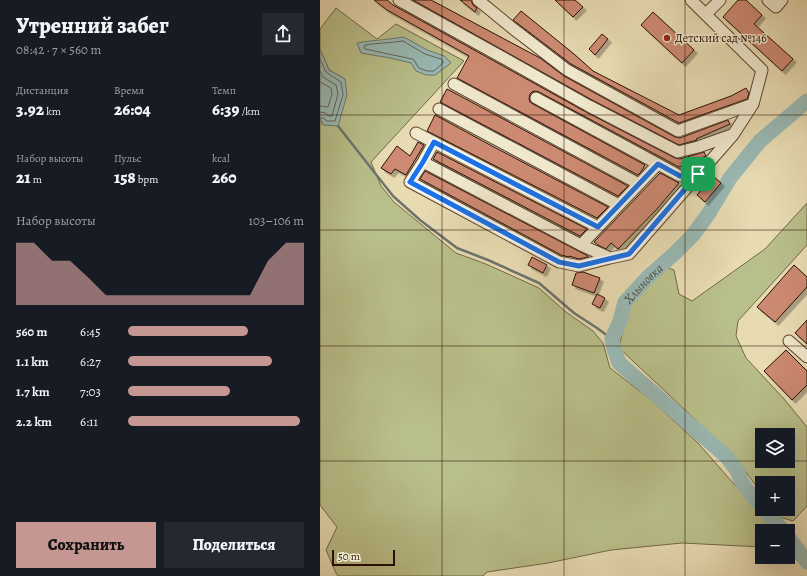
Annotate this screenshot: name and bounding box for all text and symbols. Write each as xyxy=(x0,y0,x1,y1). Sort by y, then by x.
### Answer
text: Утренний забег xyxy=(16,11,169,41)
button: share xyxy=(262,13,304,55)
place label: Детский сад №146 xyxy=(675,30,767,46)
marker: Детский сад №146 xyxy=(662,33,672,43)
text: 08:42 · 7 × 560 m xyxy=(16,41,101,58)
text: Дистанция xyxy=(16,83,68,98)
text: Время xyxy=(114,83,144,98)
text: Темп xyxy=(212,83,236,98)
text: 3.92 xyxy=(16,98,44,121)
text: 26:04 xyxy=(114,98,151,121)
text: 6:39 xyxy=(212,98,239,121)
text: km xyxy=(44,104,61,119)
text: /km xyxy=(239,104,260,119)
text: Набор высоты xyxy=(16,151,83,166)
text: Пульс xyxy=(114,151,142,166)
text: kcal xyxy=(212,151,230,166)
pin xyxy=(681,157,715,191)
icon: arrive xyxy=(687,163,709,185)
text: 21 xyxy=(16,166,31,189)
text: 158 xyxy=(114,166,136,189)
text: 260 xyxy=(212,166,237,189)
text: m xyxy=(31,172,42,187)
text: bpm xyxy=(136,172,158,187)
text: Набор высоты xyxy=(16,212,96,229)
text: 103–106 m xyxy=(249,212,304,229)
water label: Хлыновка xyxy=(619,259,666,308)
text: 560 m xyxy=(16,323,47,340)
text: 6:45 xyxy=(80,323,101,340)
text: 1.1 km xyxy=(16,353,49,370)
text: 6:27 xyxy=(80,353,101,370)
text: 1.7 km xyxy=(16,383,50,400)
text: 7:03 xyxy=(80,383,101,400)
text: 2.2 km xyxy=(16,413,52,430)
text: 6:11 xyxy=(80,413,98,430)
map controls xyxy=(755,428,795,564)
button: layers xyxy=(755,428,795,468)
button: + xyxy=(755,476,795,516)
button: Сохранить xyxy=(16,522,156,568)
button: Поделиться xyxy=(164,522,304,568)
button: − xyxy=(755,524,795,564)
scale bar xyxy=(332,548,395,567)
text: 50 m xyxy=(338,549,360,564)

